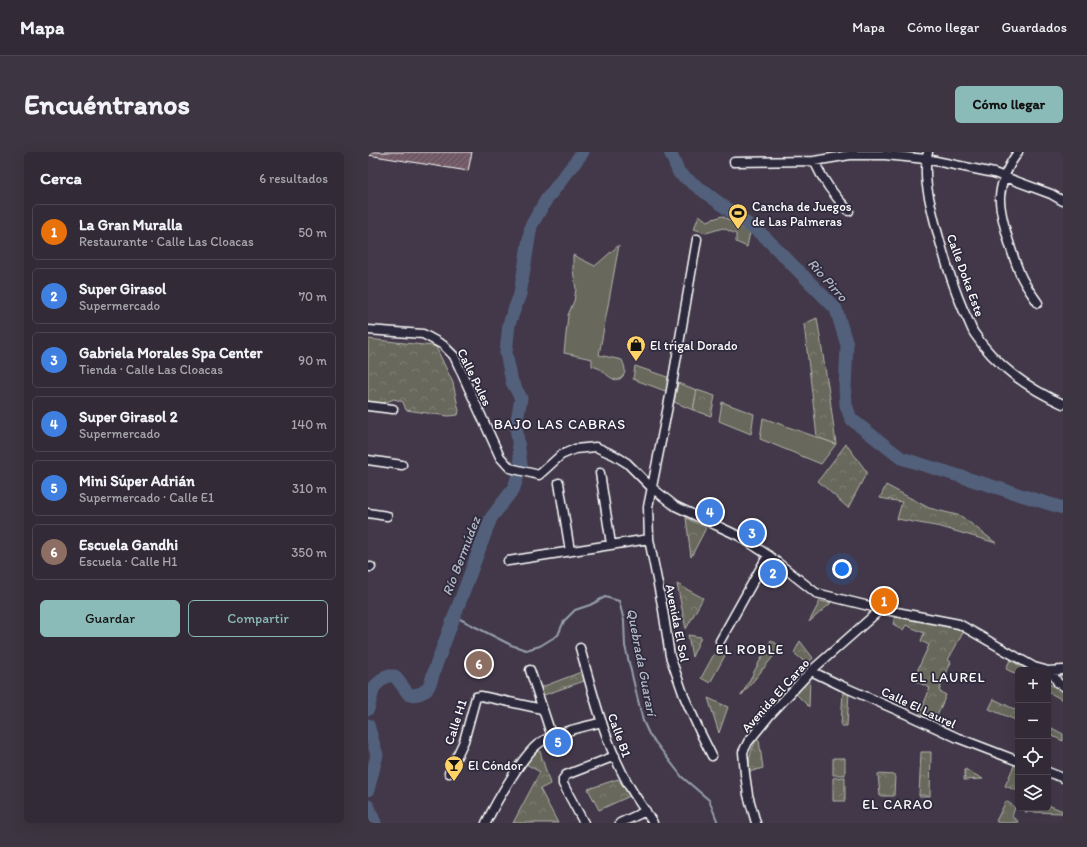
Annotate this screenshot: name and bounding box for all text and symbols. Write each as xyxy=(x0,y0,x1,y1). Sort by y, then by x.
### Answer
text: Mapa xyxy=(20,16,64,39)
text: Mapa xyxy=(852,19,885,36)
text: Cómo llegar xyxy=(907,19,979,36)
text: Guardados xyxy=(1001,19,1067,36)
button: Cómo llegar xyxy=(955,86,1063,123)
text: Encuéntranos xyxy=(24,87,190,121)
text: Cerca xyxy=(40,168,82,188)
text: 6 resultados xyxy=(259,171,328,186)
place label: Cancha de Juegos de Las Palmeras xyxy=(752,199,852,229)
sports icon: Cancha de Juegos de Las Palmeras xyxy=(727,202,749,230)
text: La Gran Muralla xyxy=(79,216,183,234)
text: 1 xyxy=(51,225,57,240)
text: 50 m xyxy=(298,225,327,240)
street label: Calle Doka Este xyxy=(944,232,987,319)
text: Restaurante · Calle Las Cloacas xyxy=(79,234,254,249)
water label: Rio Pirro xyxy=(804,255,852,306)
text: Super Girasol xyxy=(79,280,166,298)
text: 2 xyxy=(51,289,57,304)
text: 70 m xyxy=(299,289,327,304)
text: Supermercado xyxy=(79,298,160,313)
shop icon: El trigal Dorado xyxy=(625,334,647,362)
place label: El trigal Dorado xyxy=(650,338,738,353)
text: Gabriela Morales Spa Center xyxy=(79,344,263,362)
street label: Calle Pules xyxy=(454,346,495,409)
text: 3 xyxy=(50,353,58,368)
text: 90 m xyxy=(298,353,327,368)
text: Tienda · Calle Las Cloacas xyxy=(79,362,223,377)
text: Super Girasol 2 xyxy=(79,408,178,426)
district label: BAJO LAS CABRAS xyxy=(494,416,626,433)
text: 4 xyxy=(50,417,58,432)
text: 140 m xyxy=(291,417,327,432)
text: Supermercado xyxy=(79,426,160,441)
text: Mini Súper Adrián xyxy=(79,472,195,490)
text: 5 xyxy=(51,481,57,496)
text: 310 m xyxy=(292,481,327,496)
text: Supermercado · Calle E1 xyxy=(79,490,214,505)
pin: 4 xyxy=(697,497,723,527)
water label: Río Bermúdez xyxy=(439,513,485,598)
pin: 3 xyxy=(739,518,765,548)
text: Escuela Gandhi xyxy=(79,536,178,554)
text: 6 xyxy=(51,545,57,560)
text: 350 m xyxy=(291,545,327,560)
text: Escuela · Calle H1 xyxy=(79,554,177,569)
pin: 2 xyxy=(760,558,786,588)
your location xyxy=(832,559,852,579)
street label: Avenida El Sol xyxy=(663,583,692,664)
pin: 1 xyxy=(871,586,897,616)
button: Guardar xyxy=(40,600,180,637)
button: Compartir xyxy=(188,600,328,637)
water label: Quebrada Guararí xyxy=(623,607,661,719)
district label: EL ROBLE xyxy=(716,641,784,658)
pin: 6 xyxy=(466,649,492,679)
street label: Avenida El Carao xyxy=(738,655,813,735)
map controls xyxy=(1015,667,1051,811)
button: + xyxy=(1015,667,1051,703)
district label: EL LAUREL xyxy=(910,669,986,686)
street label: Calle El Laurel xyxy=(879,684,959,731)
street label: Calle H1 xyxy=(441,698,470,747)
button: − xyxy=(1015,703,1051,739)
street label: Calle B1 xyxy=(605,711,634,759)
pin: 5 xyxy=(545,727,571,757)
button: locate xyxy=(1015,739,1051,775)
bar icon: El Cóndor xyxy=(443,754,465,782)
place label: El Cóndor xyxy=(468,758,523,773)
button: layers xyxy=(1015,775,1051,811)
district label: EL CARAO xyxy=(862,796,934,813)

